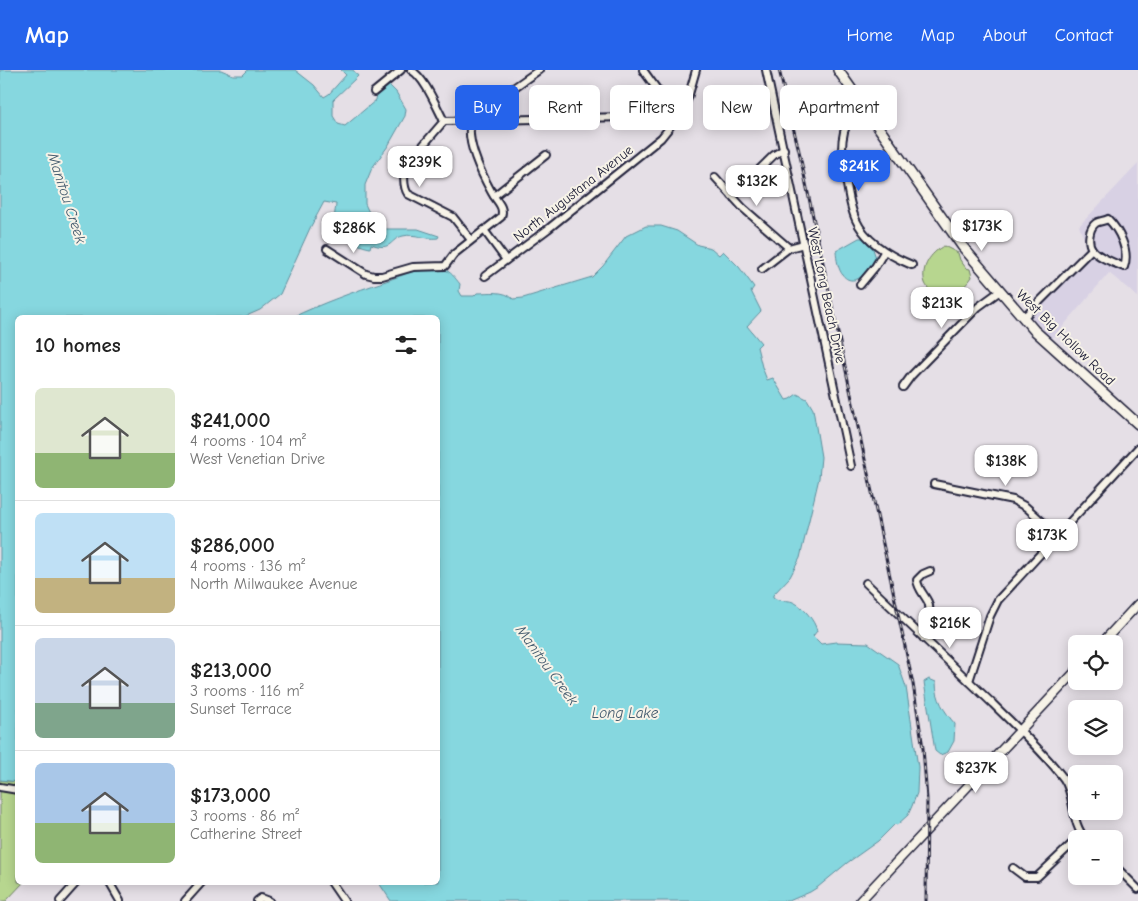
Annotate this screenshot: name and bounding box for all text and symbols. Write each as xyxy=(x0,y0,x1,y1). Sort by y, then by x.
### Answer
text: Map xyxy=(25,21,69,49)
text: Home xyxy=(846,25,893,46)
text: Map xyxy=(921,25,955,46)
text: About xyxy=(983,25,1027,46)
text: Contact xyxy=(1055,25,1113,46)
chip: Buy xyxy=(455,85,519,130)
chip: Rent xyxy=(529,85,600,130)
chip: Filters xyxy=(610,85,693,130)
chip: New xyxy=(703,85,770,130)
chip: Apartment xyxy=(780,85,897,130)
street label: North Augustana Avenue xyxy=(510,141,637,245)
pin: $239K xyxy=(385,146,455,188)
water label: Manitou Creek xyxy=(44,149,90,246)
pin: $241K xyxy=(824,150,894,192)
text: $239K xyxy=(399,153,441,171)
text: $241K xyxy=(839,157,879,175)
pin: $132K xyxy=(722,164,792,207)
text: $132K xyxy=(737,172,777,190)
pin: $173K xyxy=(947,210,1017,252)
pin: $286K xyxy=(319,212,389,254)
text: $173K xyxy=(962,217,1002,235)
text: $286K xyxy=(332,219,376,237)
street label: West Long Beach Drive xyxy=(804,226,849,365)
pin: $213K xyxy=(907,286,977,329)
street label: West Big Hollow Road xyxy=(1013,286,1119,389)
text: $213K xyxy=(922,294,962,312)
icon: filters xyxy=(392,331,420,359)
text: 10 homes xyxy=(35,333,121,357)
icon: home xyxy=(75,408,135,468)
text: $241,000 xyxy=(190,408,271,432)
text: 4 rooms · 104 m² xyxy=(190,432,306,450)
pin: $138K xyxy=(971,444,1041,487)
text: West Venetian Drive xyxy=(190,450,325,468)
text: $138K xyxy=(985,452,1027,470)
pin: $173K xyxy=(1012,518,1082,561)
text: $173K xyxy=(1027,526,1067,544)
icon: home xyxy=(75,533,135,593)
text: $286,000 xyxy=(190,533,275,557)
text: 4 rooms · 136 m² xyxy=(190,557,305,575)
text: North Milwaukee Avenue xyxy=(190,575,358,593)
pin: $216K xyxy=(915,606,985,649)
text: $216K xyxy=(929,614,971,632)
water label: Manitou Creek xyxy=(511,621,582,709)
map controls xyxy=(1068,635,1123,885)
button: locate xyxy=(1068,635,1123,690)
icon: home xyxy=(75,658,135,718)
text: $213,000 xyxy=(190,658,272,682)
text: 3 rooms · 116 m² xyxy=(190,682,304,700)
text: Sunset Terrace xyxy=(190,700,292,718)
button: layers xyxy=(1068,700,1123,755)
water label: Long Lake xyxy=(592,704,659,722)
pin: $237K xyxy=(941,752,1011,794)
text: $237K xyxy=(955,759,997,777)
button: + xyxy=(1068,765,1123,820)
icon: home xyxy=(75,783,135,843)
text: $173,000 xyxy=(190,783,271,807)
text: 3 rooms · 86 m² xyxy=(190,807,299,825)
text: Catherine Street xyxy=(190,825,302,843)
button: − xyxy=(1068,830,1123,885)

